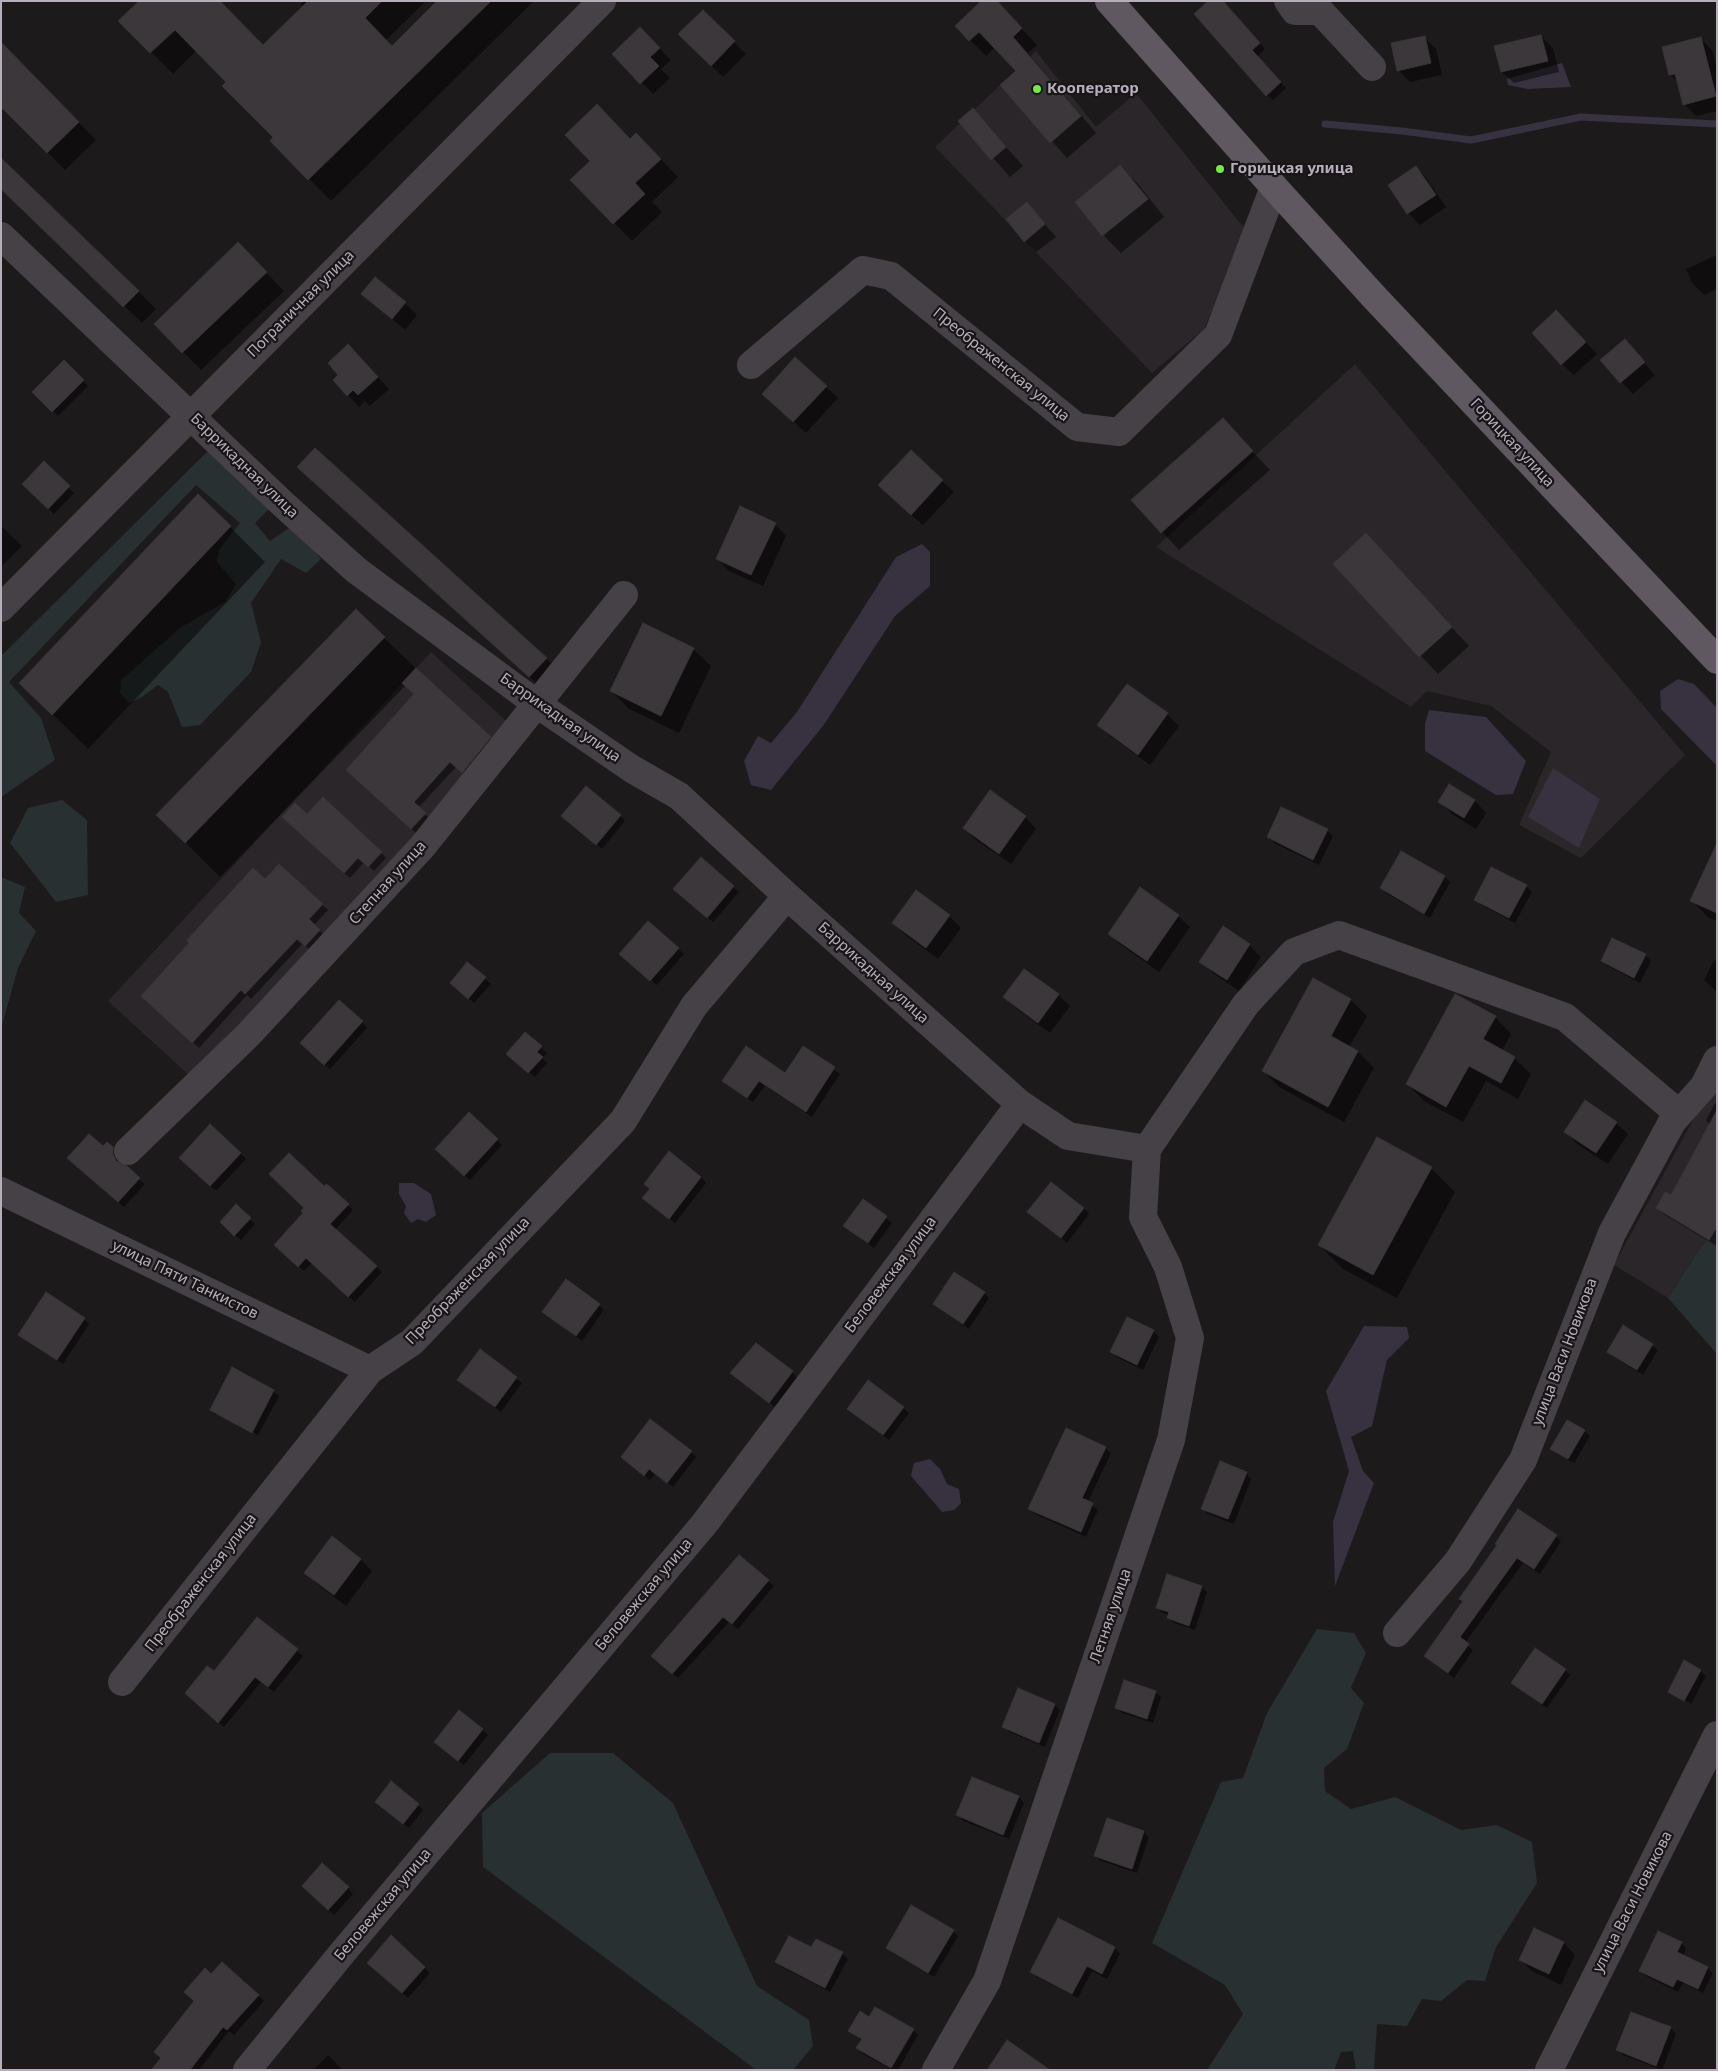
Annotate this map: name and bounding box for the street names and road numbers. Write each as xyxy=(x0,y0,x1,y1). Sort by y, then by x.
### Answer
street label: Пограничная улица xyxy=(244,247,358,361)
street label: Преображенская улица xyxy=(929,304,1073,426)
street label: Горицкая улица xyxy=(1466,395,1558,491)
street label: Баррикадная улица xyxy=(186,410,302,522)
street label: Баррикадная улица xyxy=(496,670,624,766)
street label: Степная улица xyxy=(346,837,430,929)
street label: Баррикадная улица xyxy=(814,919,932,1027)
street label: Преображенская улица xyxy=(402,1213,534,1349)
street label: Беловежская улица xyxy=(841,1213,941,1337)
street label: улица Пяти Танкистов xyxy=(109,1237,261,1323)
street label: улица Васи Новикова xyxy=(1529,1276,1601,1428)
street label: Преображенская улица xyxy=(141,1510,261,1656)
street label: Беловежская улица xyxy=(592,1535,696,1655)
street label: Летняя улица xyxy=(1086,1567,1136,1665)
street label: улица Васи Новикова xyxy=(1589,1828,1677,1976)
street label: Беловежская улица xyxy=(331,1845,435,1965)

